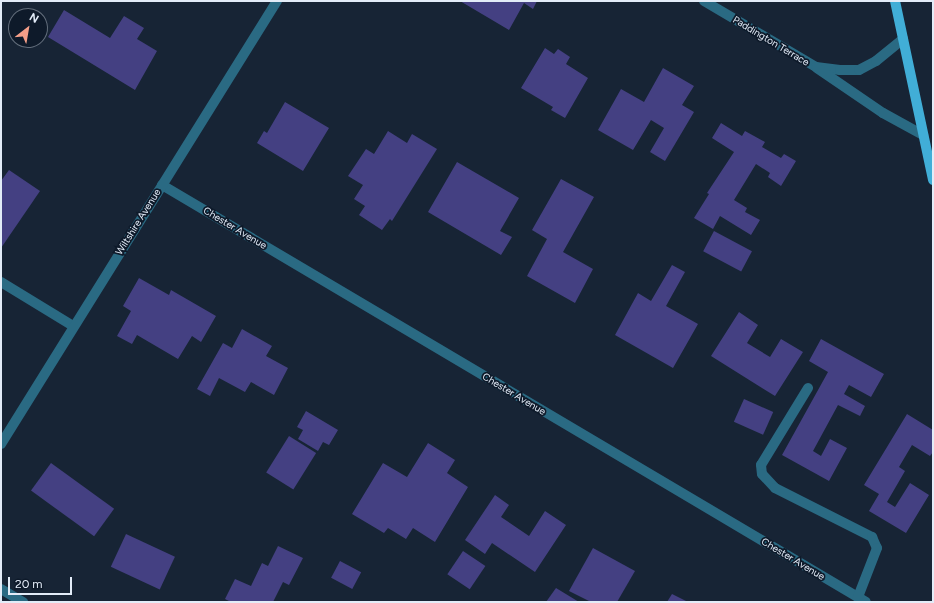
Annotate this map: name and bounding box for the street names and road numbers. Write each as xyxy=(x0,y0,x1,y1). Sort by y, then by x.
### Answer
street label: Paddington Terrace xyxy=(731,13,811,69)
street label: Wiltshire Avenue xyxy=(113,187,163,257)
street label: Chester Avenue xyxy=(201,204,269,252)
street label: Chester Avenue xyxy=(480,370,548,418)
street label: Chester Avenue xyxy=(759,535,827,583)

